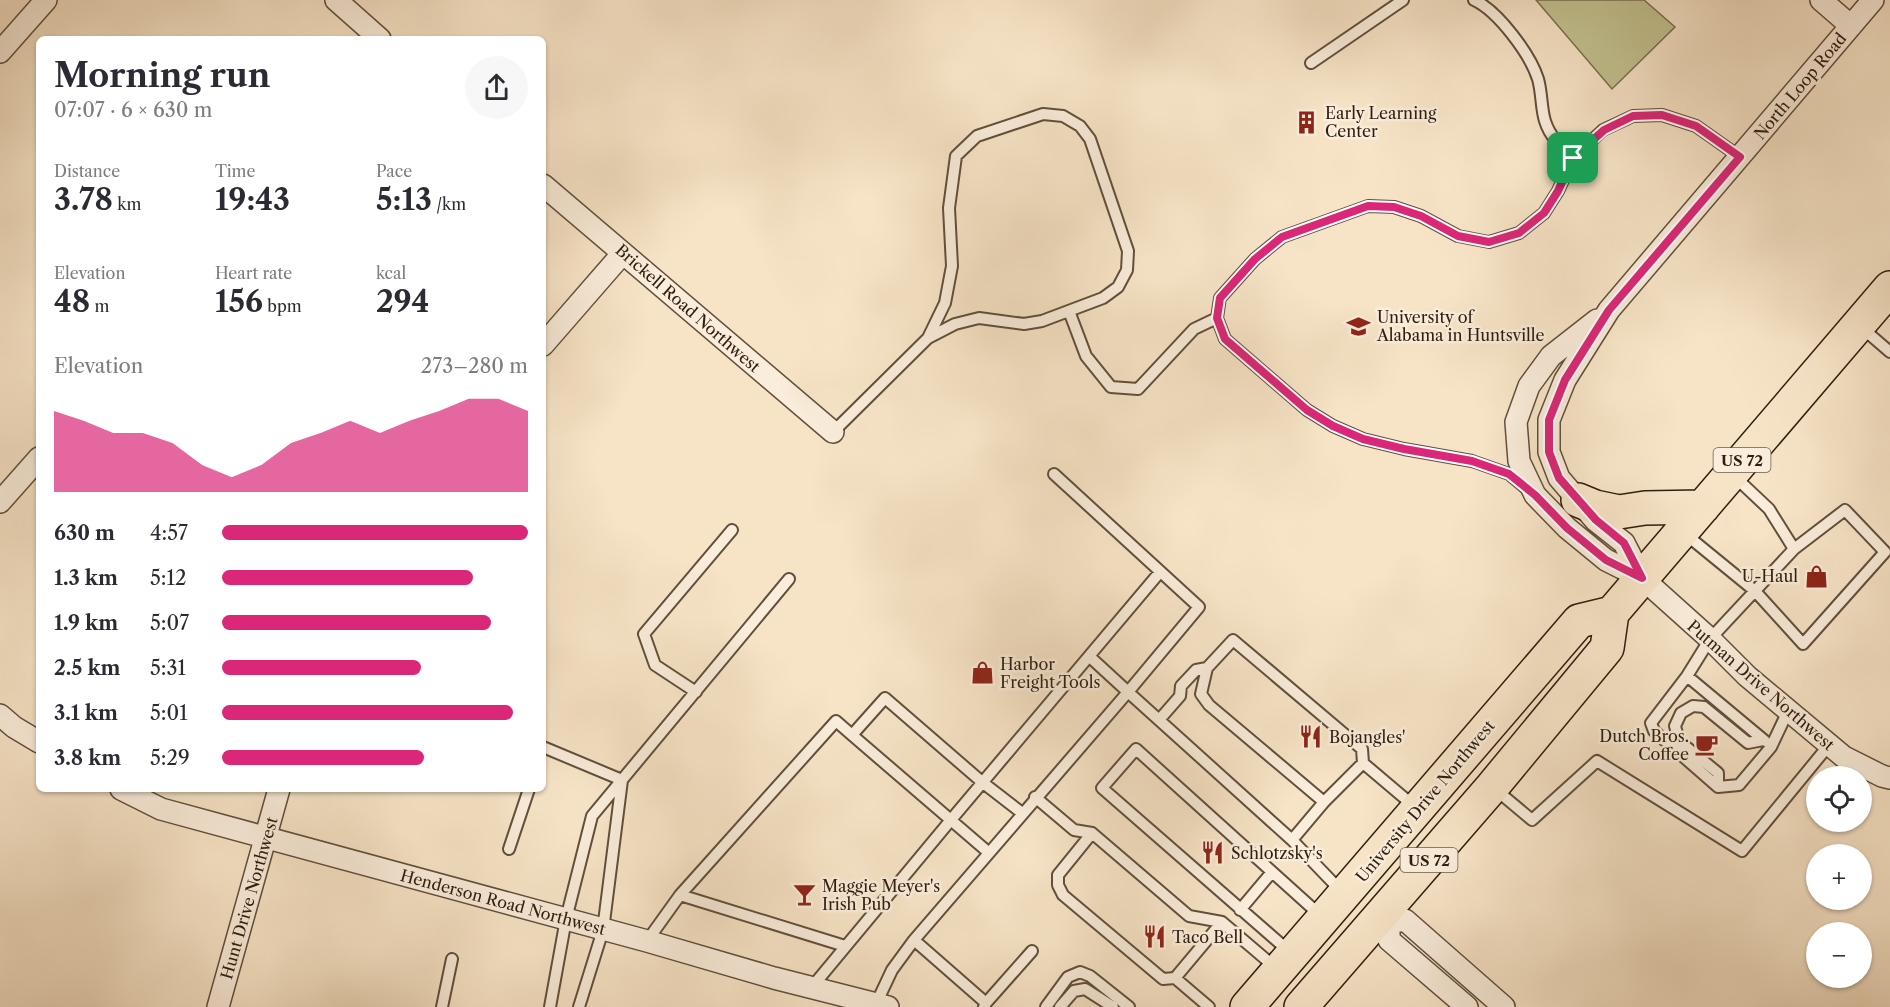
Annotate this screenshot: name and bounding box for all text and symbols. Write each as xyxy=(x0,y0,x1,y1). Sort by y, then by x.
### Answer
street label: North Loop Road xyxy=(1750,28,1851,143)
text: Morning run xyxy=(54,55,270,96)
button: share xyxy=(465,56,528,119)
text: 07:07 · 6 × 630 m xyxy=(54,98,212,122)
place label: Early Learning Center xyxy=(1325,103,1437,141)
building icon: Early Learning Center xyxy=(1294,109,1320,135)
pin xyxy=(1547,132,1598,183)
icon: arrive xyxy=(1556,141,1589,174)
text: Distance xyxy=(54,161,120,181)
text: Time xyxy=(215,161,255,181)
text: Pace xyxy=(376,161,412,181)
text: 3.78 xyxy=(54,181,113,218)
text: 19:43 xyxy=(215,181,290,218)
text: 5:13 xyxy=(376,181,432,218)
text: km xyxy=(113,194,141,214)
text: /km xyxy=(432,194,466,214)
street label: Brickell Road Northwest xyxy=(612,240,765,377)
text: Elevation xyxy=(54,263,125,283)
text: Heart rate xyxy=(215,263,292,283)
text: kcal xyxy=(376,263,406,283)
text: 48 xyxy=(54,283,90,320)
text: 156 xyxy=(215,283,263,320)
text: 294 xyxy=(376,283,429,320)
text: m xyxy=(90,296,109,316)
text: bpm xyxy=(263,296,302,316)
place label: University of Alabama in Huntsville xyxy=(1376,307,1545,345)
school or university icon: University of Alabama in Huntsville xyxy=(1346,313,1372,339)
text: Elevation xyxy=(54,354,143,378)
text: 273–280 m xyxy=(421,354,528,378)
road number: US 72 xyxy=(1714,448,1770,472)
text: 630 m xyxy=(54,521,115,545)
text: 4:57 xyxy=(150,521,188,545)
shop icon: U-Haul xyxy=(1803,563,1829,589)
text: 1.3 km xyxy=(54,566,118,590)
text: 5:12 xyxy=(150,566,186,590)
place label: U-Haul xyxy=(1742,566,1798,586)
text: 1.9 km xyxy=(54,611,118,635)
text: 5:07 xyxy=(150,611,189,635)
street label: Putman Drive Northwest xyxy=(1683,616,1839,755)
place label: Harbor Freight Tools xyxy=(1000,654,1100,692)
text: 2.5 km xyxy=(54,656,121,680)
text: 5:31 xyxy=(150,656,186,680)
shop icon: Harbor Freight Tools xyxy=(969,660,995,686)
text: 3.1 km xyxy=(54,701,118,725)
text: 5:01 xyxy=(150,701,188,725)
street label: University Drive Northwest xyxy=(1351,716,1499,886)
restaurant icon: Bojangles' xyxy=(1298,724,1324,750)
place label: Dutch Bros. Coffee xyxy=(1599,726,1689,764)
place label: Bojangles' xyxy=(1329,727,1406,747)
cafe icon: Dutch Bros. Coffee xyxy=(1694,732,1720,758)
text: 3.8 km xyxy=(54,746,121,770)
text: 5:29 xyxy=(150,746,190,770)
map controls xyxy=(1806,766,1872,988)
button: locate xyxy=(1806,766,1872,832)
street label: Hunt Drive Northwest xyxy=(216,814,282,982)
restaurant icon: Schlotzsky's xyxy=(1200,840,1226,866)
place label: Schlotzsky's xyxy=(1231,843,1323,863)
button: + xyxy=(1806,844,1872,910)
road number: US 72 xyxy=(1400,848,1458,872)
street label: Henderson Road Northwest xyxy=(398,865,608,939)
place label: Maggie Meyer's Irish Pub xyxy=(822,876,940,914)
bar icon: Maggie Meyer's Irish Pub xyxy=(791,882,817,908)
button: − xyxy=(1806,922,1872,988)
restaurant icon: Taco Bell xyxy=(1141,924,1167,950)
place label: Taco Bell xyxy=(1172,927,1243,947)

